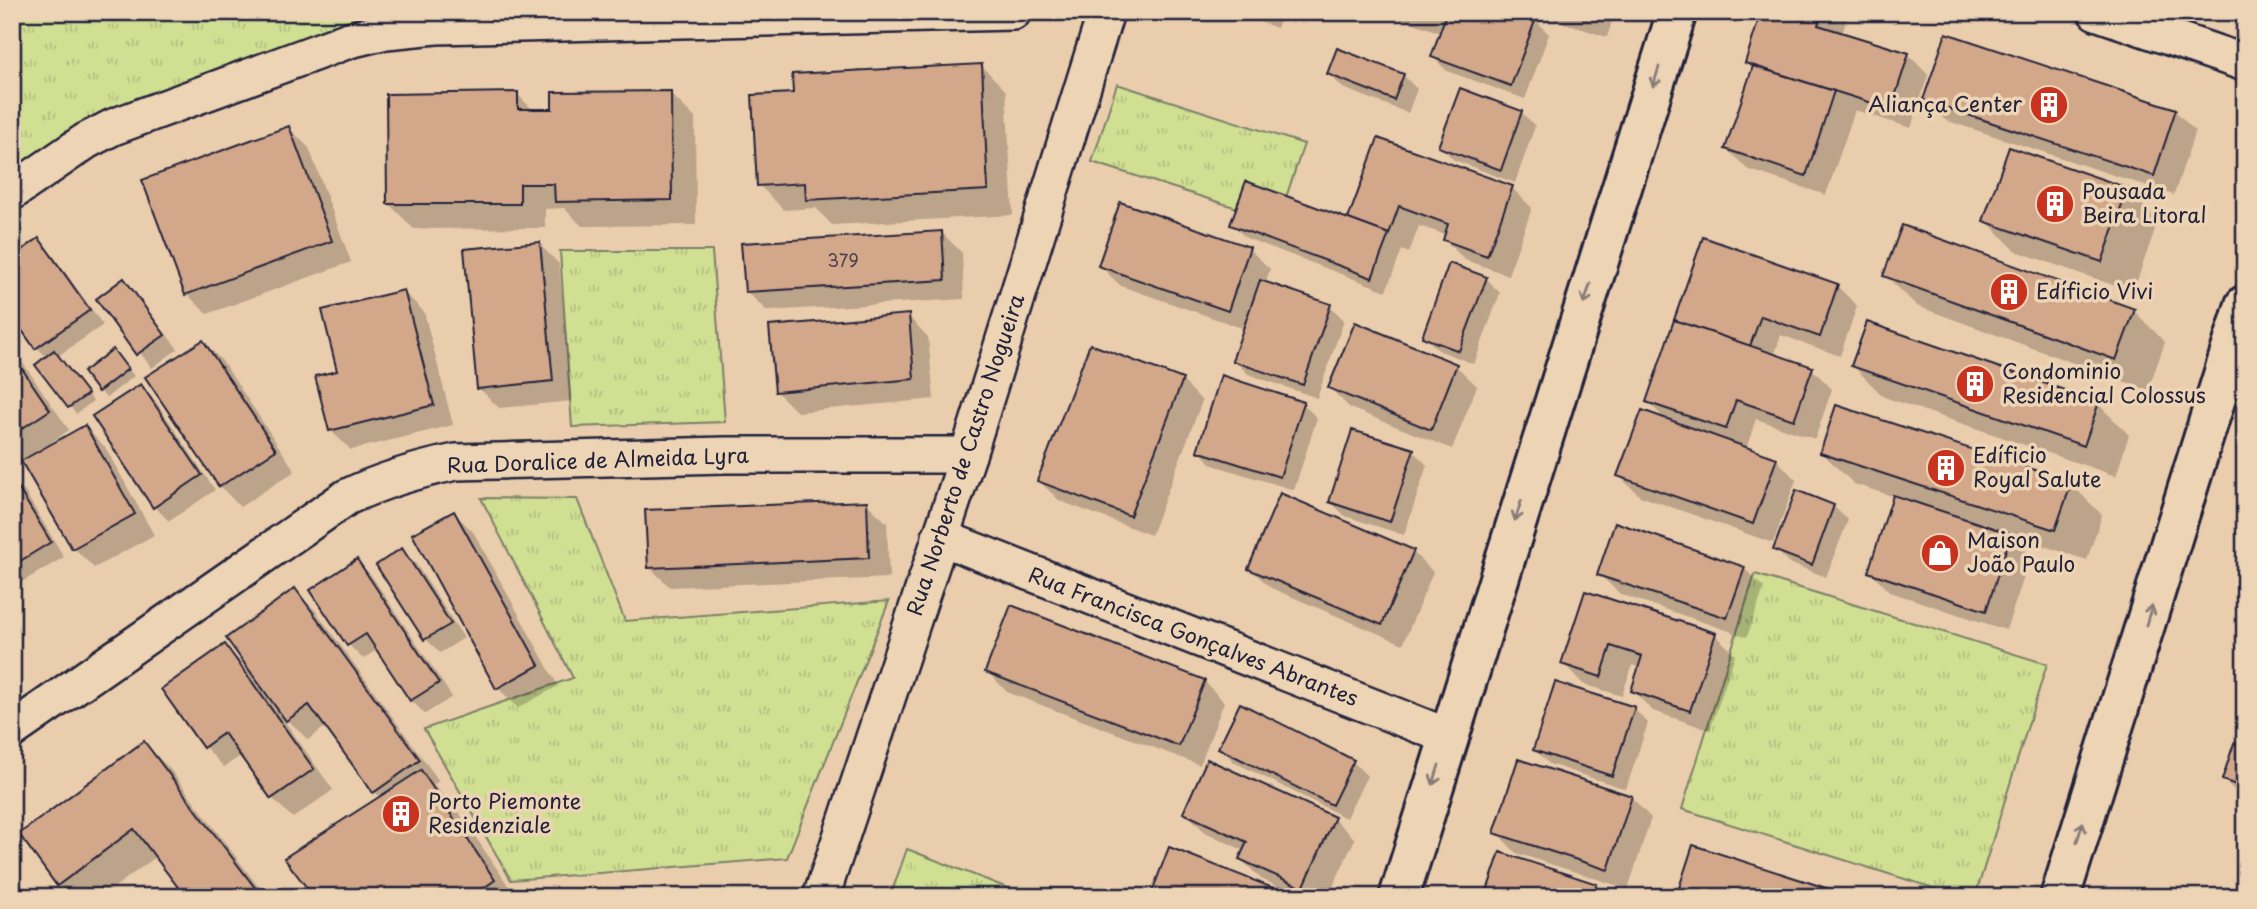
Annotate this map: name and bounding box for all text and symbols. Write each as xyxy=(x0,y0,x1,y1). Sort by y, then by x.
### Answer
one-way arrow xyxy=(1649,66,1661,88)
building icon: Aliança Center xyxy=(2028,84,2070,126)
place label: Aliança Center xyxy=(1868,87,2022,119)
place label: Pousada Beira Litoral xyxy=(2082,174,2206,230)
building icon: Pousada Beira Litoral xyxy=(2034,183,2076,225)
house number: 379 xyxy=(827,246,859,273)
building icon: Edíficio Vivi xyxy=(1988,271,2030,313)
place label: Edíficio Vivi xyxy=(2036,274,2153,306)
one-way arrow xyxy=(1580,283,1593,305)
street label: Rua Norberto de Castro Nogueira xyxy=(897,289,1032,619)
place label: Condominio Residencial Colossus xyxy=(2002,354,2206,410)
building icon: Condominio Residencial Colossus xyxy=(1954,363,1996,405)
street label: Rua Doralice de Almeida Lyra xyxy=(446,438,750,480)
place label: Edíficio Royal Salute xyxy=(1973,438,2102,494)
building icon: Edíficio Royal Salute xyxy=(1925,447,1967,489)
one-way arrow xyxy=(1511,500,1524,522)
place label: Maison João Paulo xyxy=(1967,523,2075,579)
shop icon: Maison João Paulo xyxy=(1919,532,1961,574)
street label: Rua Francisca Gonçalves Abrantes xyxy=(1024,557,1363,713)
one-way arrow xyxy=(2143,604,2156,626)
one-way arrow xyxy=(1428,764,1441,786)
place label: Porto Piemonte Residenziale xyxy=(428,784,581,840)
building icon: Porto Piemonte Residenziale xyxy=(380,793,422,835)
one-way arrow xyxy=(2075,821,2088,843)

